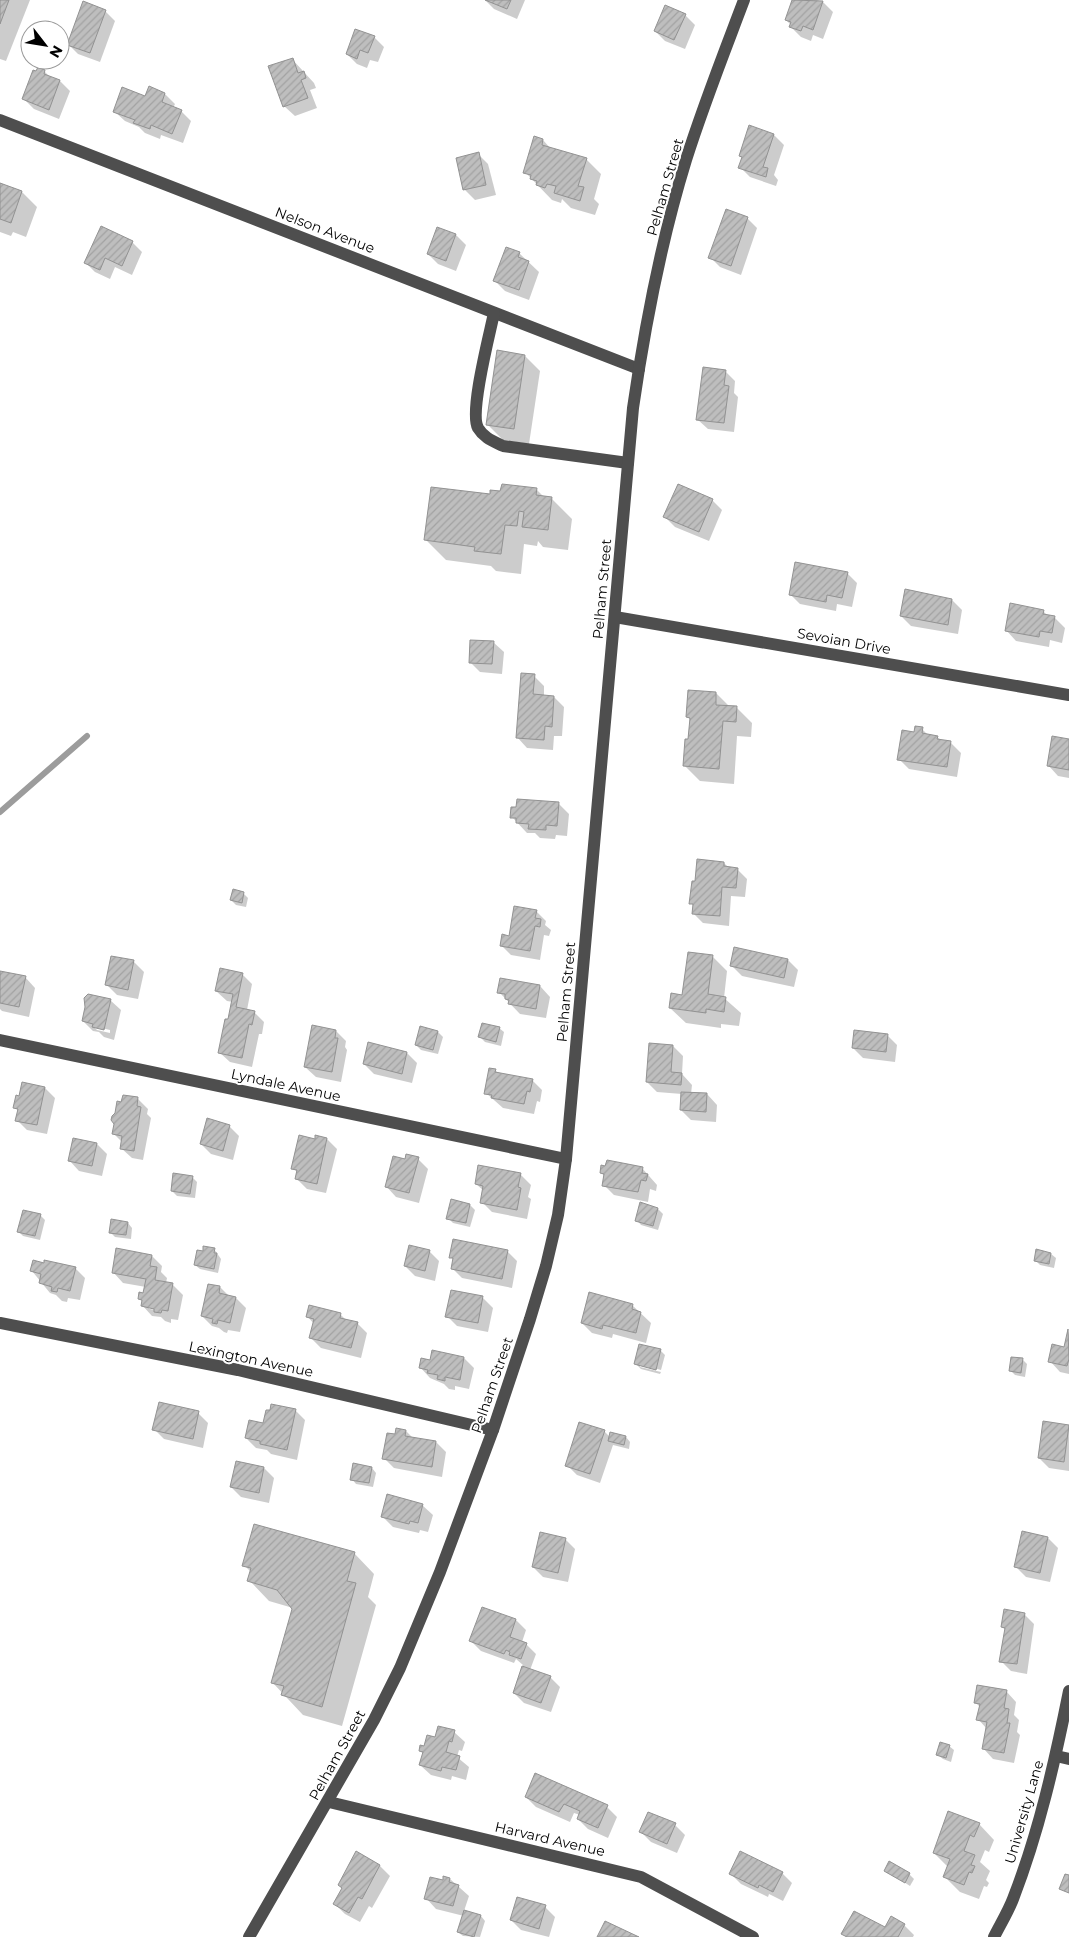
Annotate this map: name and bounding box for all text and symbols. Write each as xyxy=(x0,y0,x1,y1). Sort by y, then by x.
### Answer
north arrow xyxy=(20,20,70,70)
text: N xyxy=(46,42,67,61)
street label: Pelham Street xyxy=(642,136,688,238)
street label: Nelson Avenue xyxy=(273,203,377,257)
street label: Pelham Street xyxy=(589,538,615,640)
street label: Sevoian Drive xyxy=(796,624,892,658)
street label: Pelham Street xyxy=(553,941,579,1043)
street label: Lyndale Avenue xyxy=(229,1065,343,1105)
street label: Pelham Street xyxy=(467,1334,517,1436)
street label: Lexington Avenue xyxy=(187,1337,315,1381)
street label: Pelham Street xyxy=(305,1706,369,1803)
street label: University Lane xyxy=(1001,1758,1047,1866)
street label: Harvard Avenue xyxy=(493,1818,607,1860)

